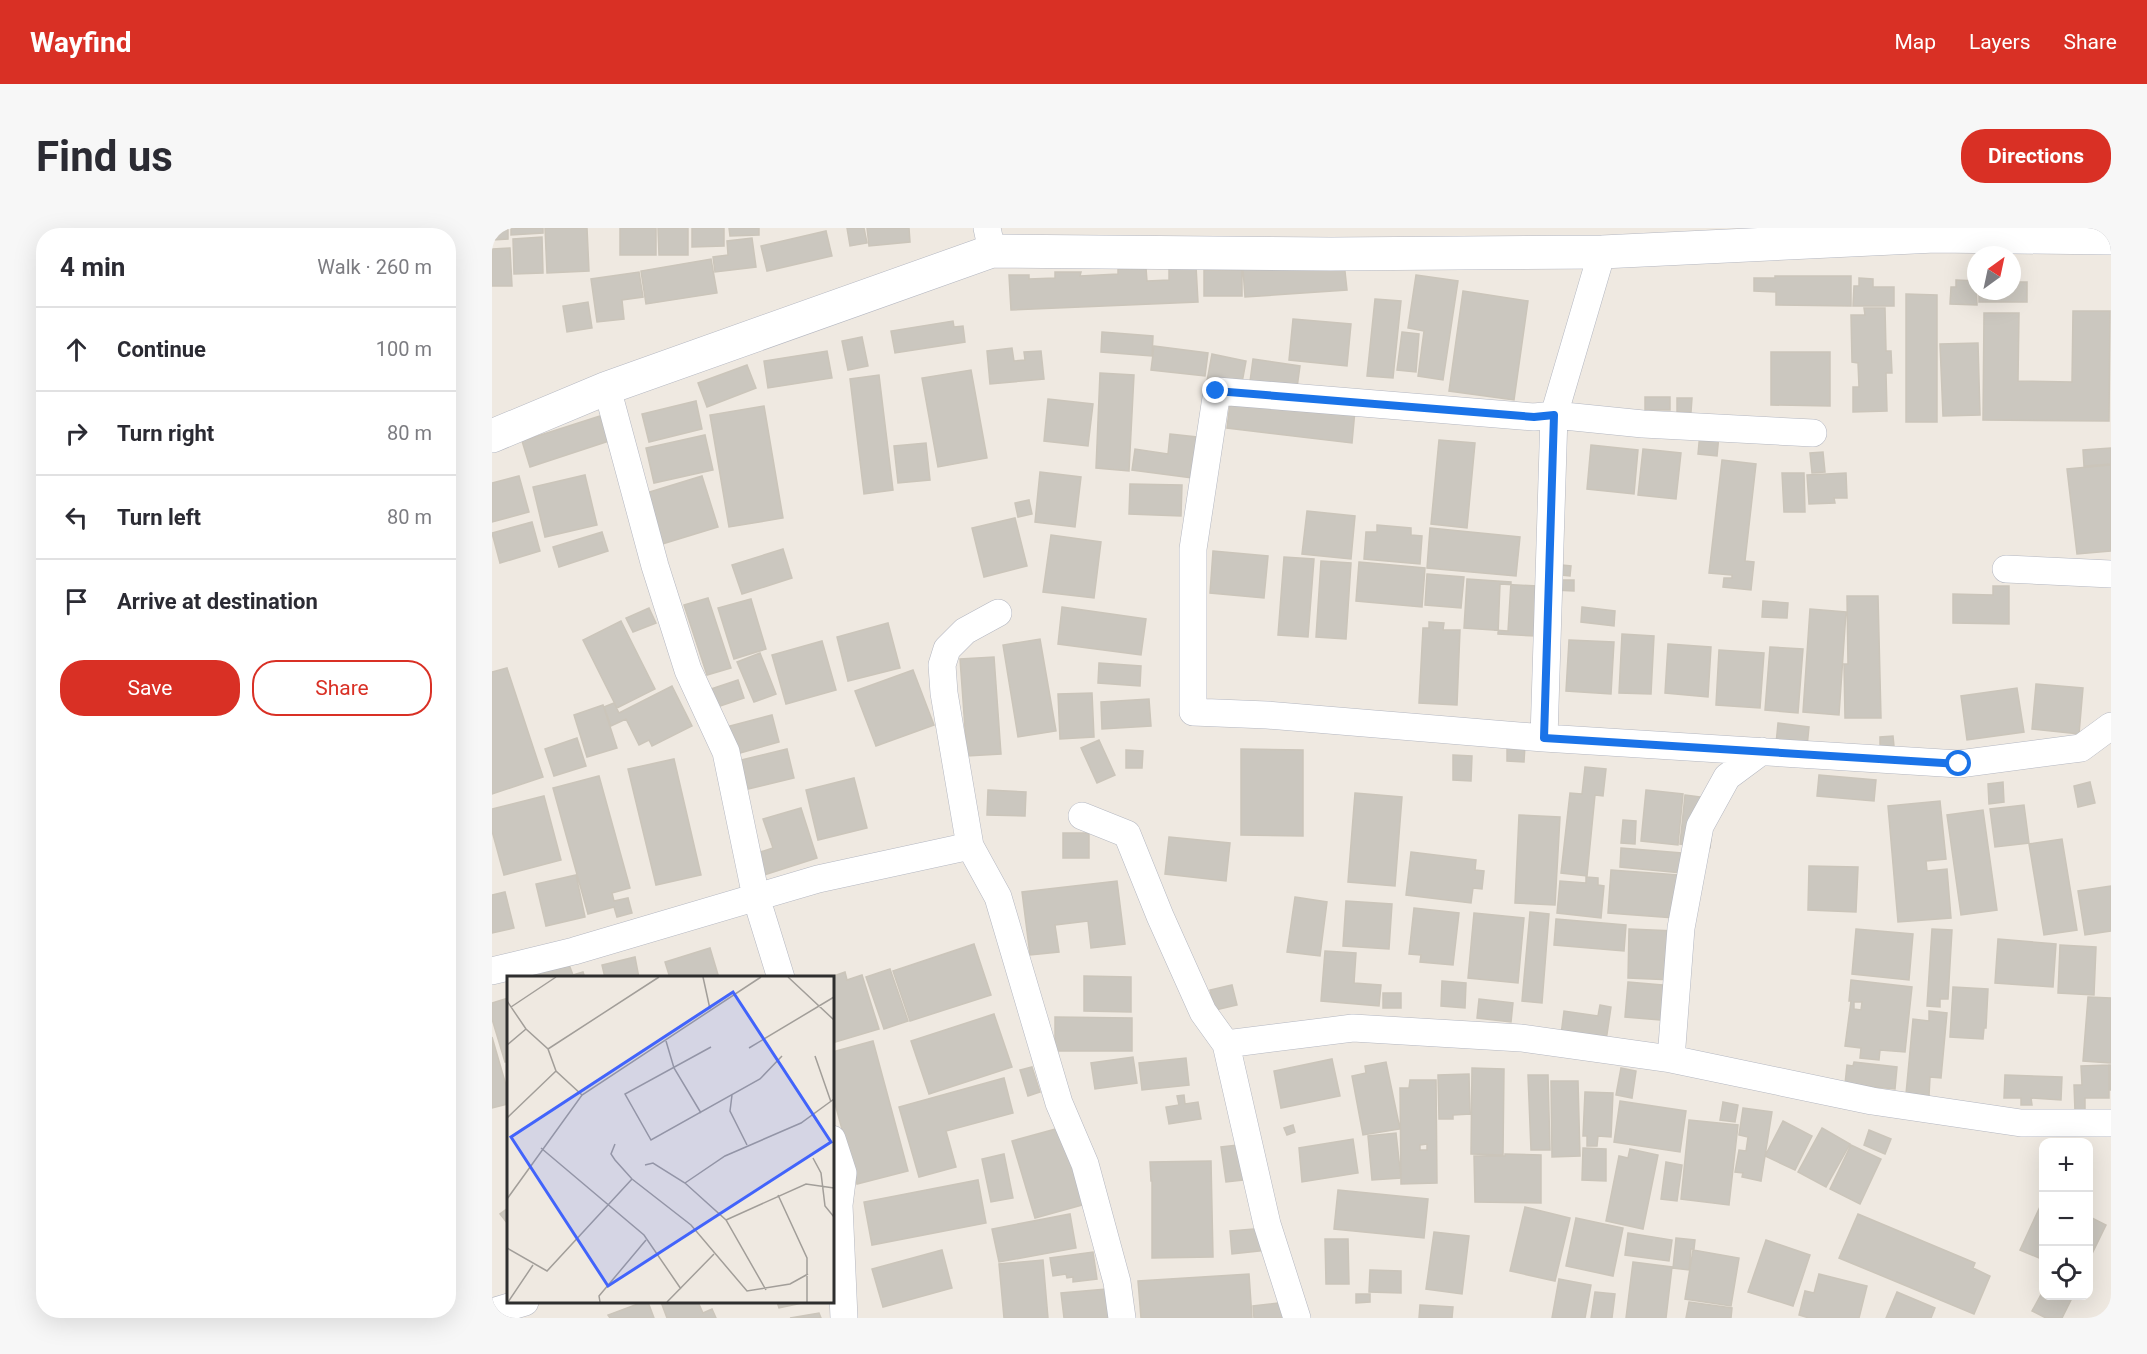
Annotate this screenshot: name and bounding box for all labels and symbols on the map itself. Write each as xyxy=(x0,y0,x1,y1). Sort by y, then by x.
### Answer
north arrow xyxy=(1967,246,2021,300)
route end xyxy=(1202,377,1228,403)
route start xyxy=(1945,750,1971,776)
inset map xyxy=(507,976,834,1303)

